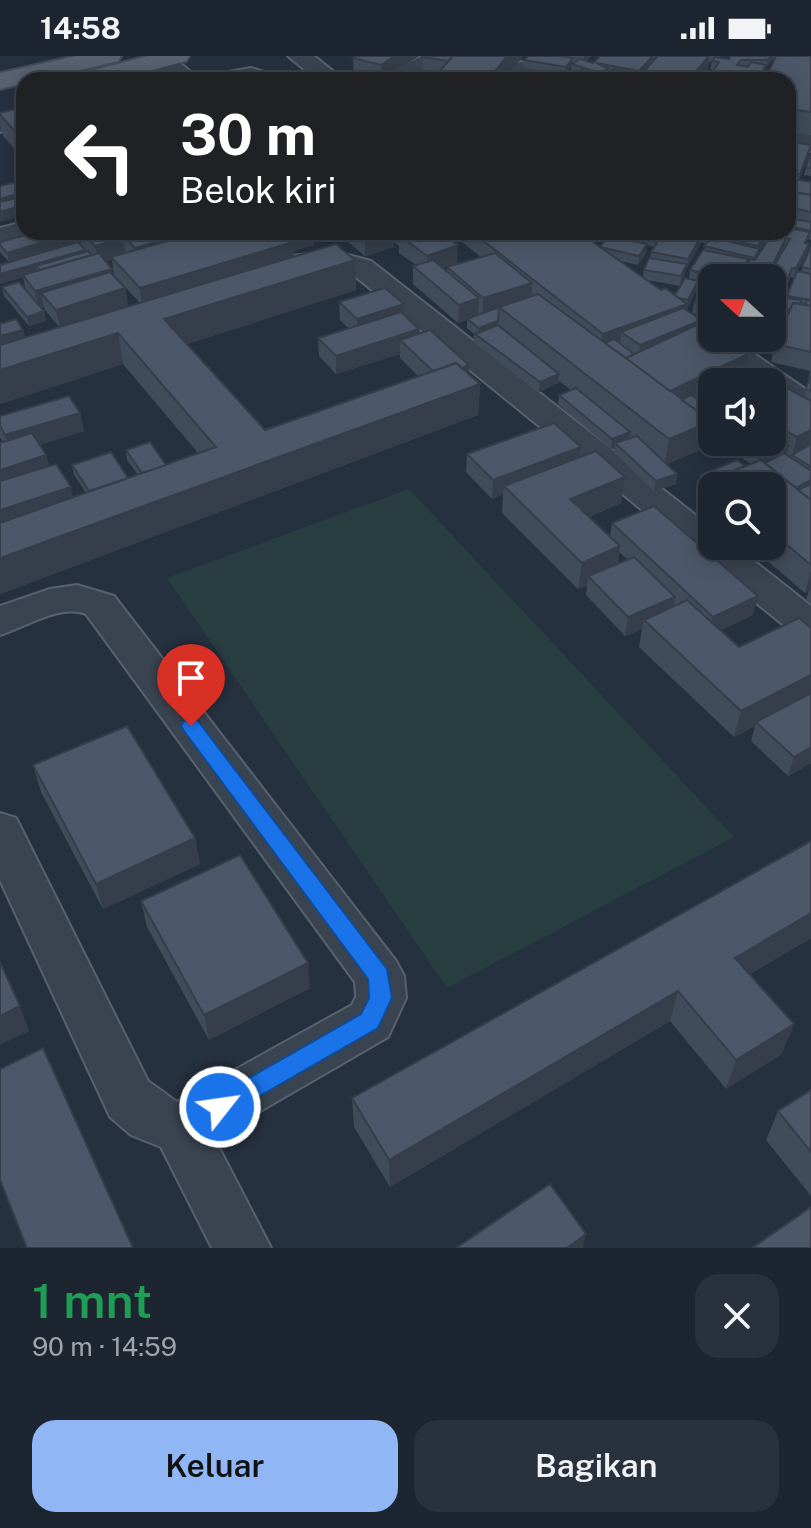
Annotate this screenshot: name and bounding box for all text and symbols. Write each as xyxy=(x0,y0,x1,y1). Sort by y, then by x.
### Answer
text: 14:58 xyxy=(40,10,121,46)
text: 30 m xyxy=(180,102,316,168)
icon: left xyxy=(48,104,152,208)
text: Belok kiri xyxy=(180,169,336,211)
north arrow xyxy=(698,264,786,352)
map controls xyxy=(698,264,786,560)
button: sound xyxy=(698,368,786,456)
button: search xyxy=(698,472,786,560)
pin xyxy=(157,644,225,726)
icon: arrive xyxy=(169,656,213,700)
position arrow xyxy=(178,1065,262,1149)
text: 1 mnt xyxy=(32,1272,152,1329)
button: close xyxy=(695,1274,779,1358)
text: 90 m · 14:59 xyxy=(32,1331,177,1362)
button: Keluar xyxy=(32,1420,398,1512)
button: Bagikan xyxy=(414,1420,779,1512)

